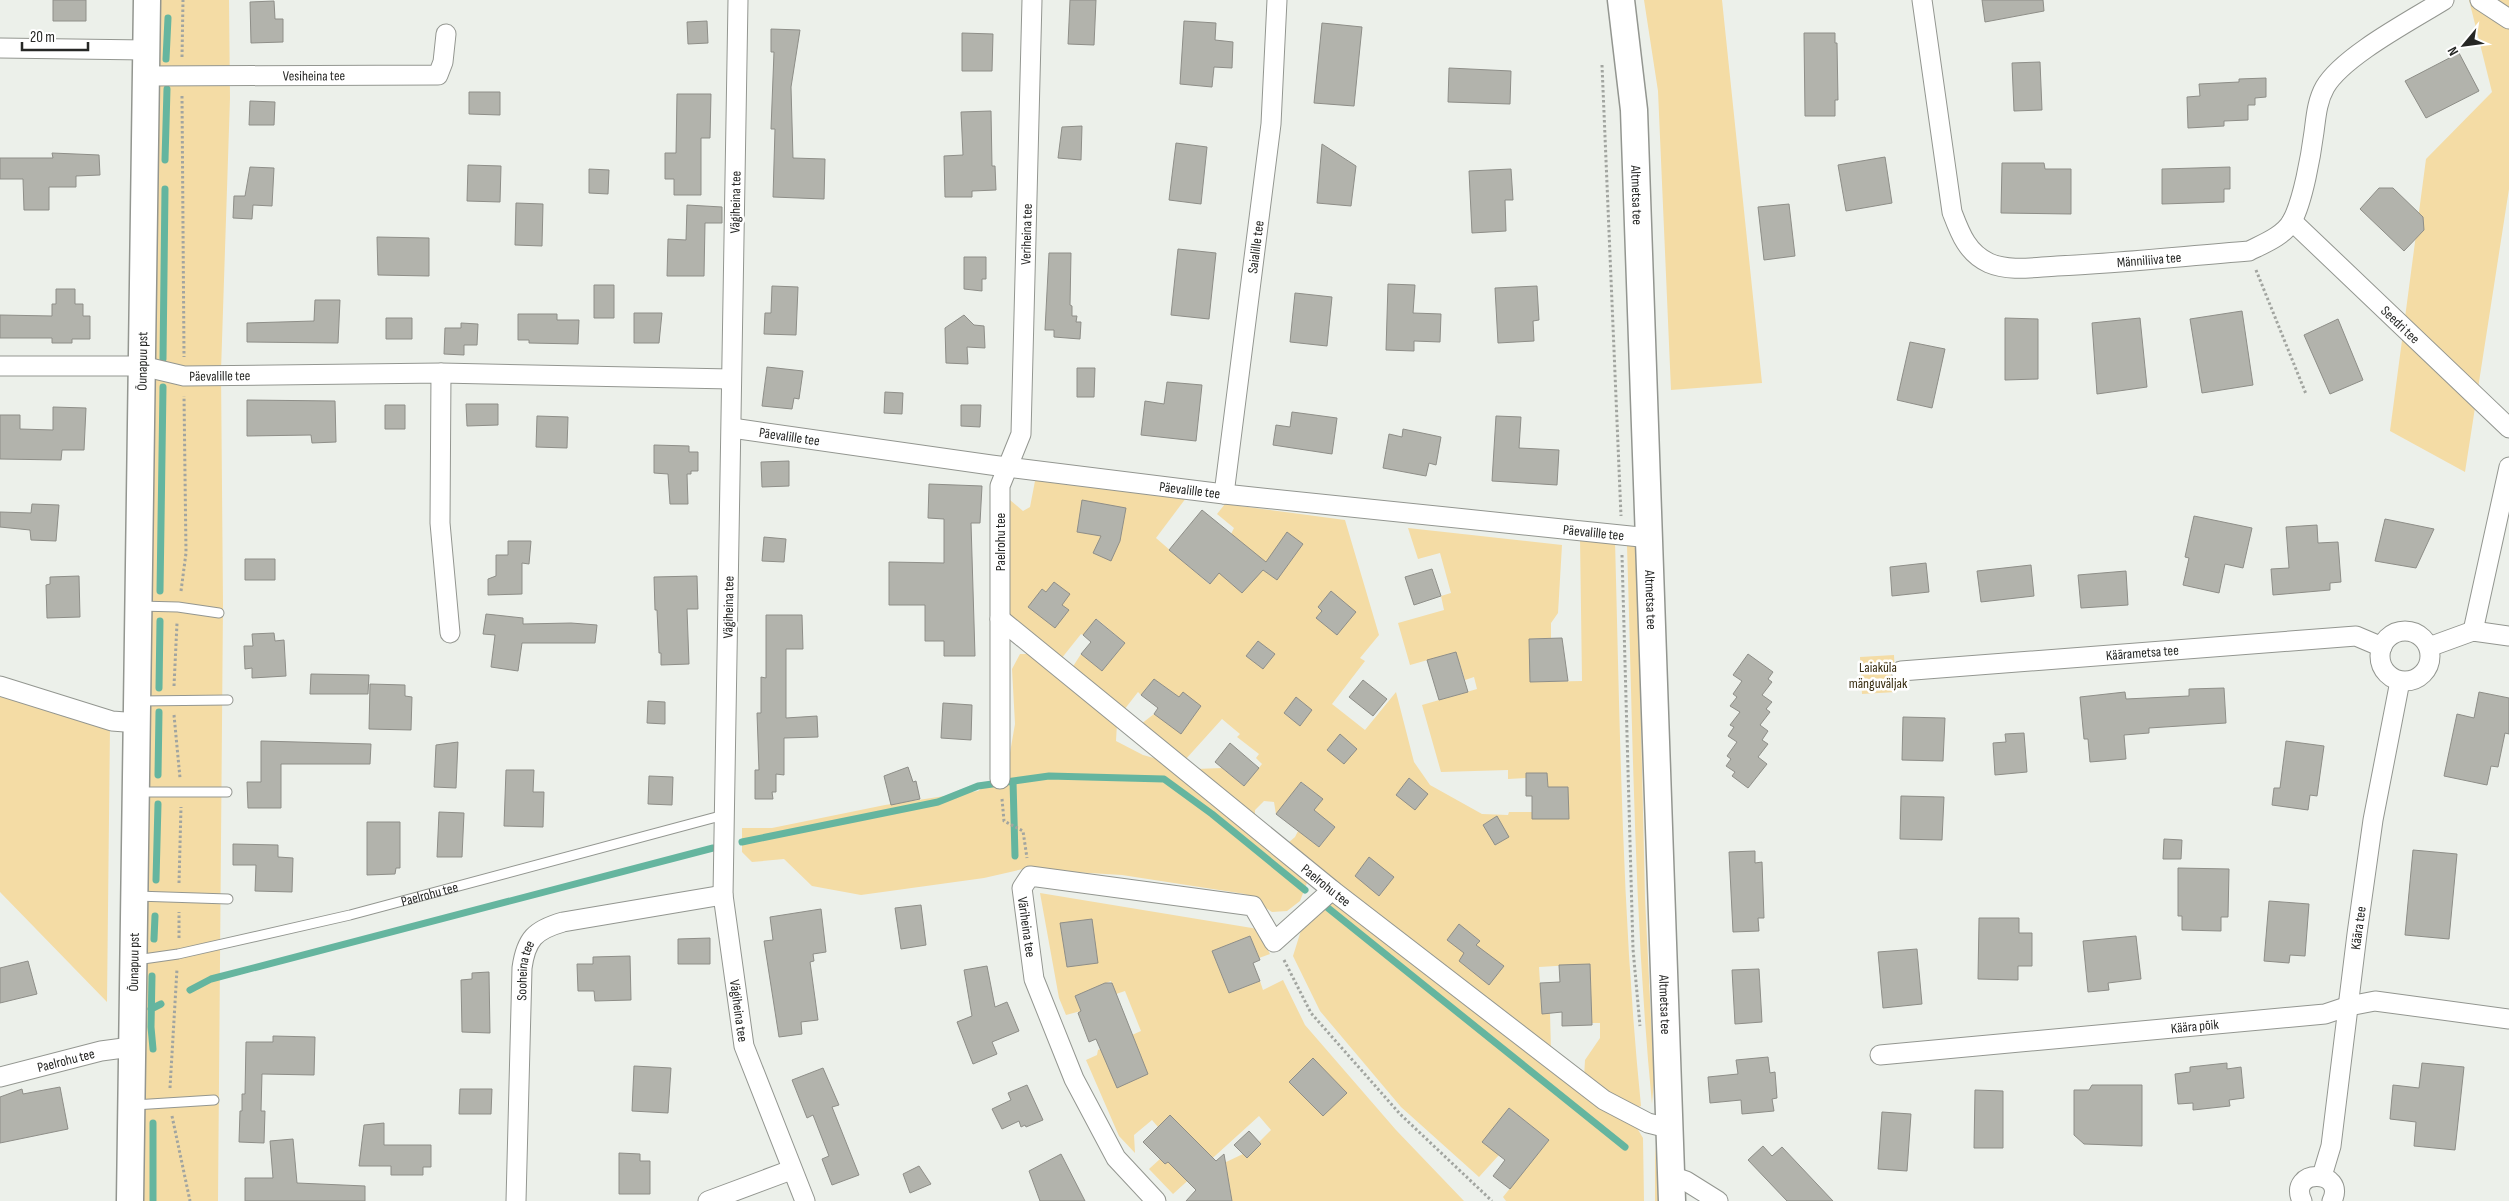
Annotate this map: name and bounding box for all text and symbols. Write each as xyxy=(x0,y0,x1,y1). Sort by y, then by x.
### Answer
scale bar xyxy=(22,20,89,52)
north arrow xyxy=(2439,20,2489,70)
text: 20 m xyxy=(30,28,55,47)
text: N xyxy=(2444,44,2462,58)
street label: Vesiheina tee xyxy=(283,67,345,85)
street label: Altmetsa tee xyxy=(1627,164,1646,225)
street label: Vägiheina tee xyxy=(726,171,745,233)
street label: Veriheina tee xyxy=(1017,203,1036,265)
street label: Saialille tee xyxy=(1244,220,1268,275)
street label: Männiliiva tee xyxy=(2116,249,2182,271)
street label: Seedri tee xyxy=(2377,302,2423,347)
street label: Õunapuu pst xyxy=(133,331,151,391)
street label: Päevalille tee xyxy=(189,367,251,385)
street label: Päevalille tee xyxy=(758,424,821,449)
street label: Päevalille tee xyxy=(1158,478,1221,502)
street label: Paelrohu tee xyxy=(992,513,1009,571)
street label: Päevalille tee xyxy=(1562,521,1625,544)
street label: Altmetsa tee xyxy=(1641,569,1660,630)
street label: Vägiheina tee xyxy=(719,576,738,638)
street label: Käärametsa tee xyxy=(2105,642,2179,664)
park label: Laiaküla mänguväljak xyxy=(1849,659,1908,692)
street label: Paelrohu tee xyxy=(1298,861,1354,910)
street label: Paelrohu tee xyxy=(399,878,460,910)
street label: Väriheina tee xyxy=(1014,896,1039,958)
street label: Käära tee xyxy=(2347,905,2370,951)
street label: Õunapuu pst xyxy=(125,932,143,992)
street label: Sooheina tee xyxy=(513,937,538,1001)
street label: Altmetsa tee xyxy=(1655,974,1674,1035)
street label: Vägiheina tee xyxy=(726,979,751,1043)
street label: Käära põik xyxy=(2170,1016,2220,1037)
street label: Paelrohu tee xyxy=(36,1045,96,1076)

